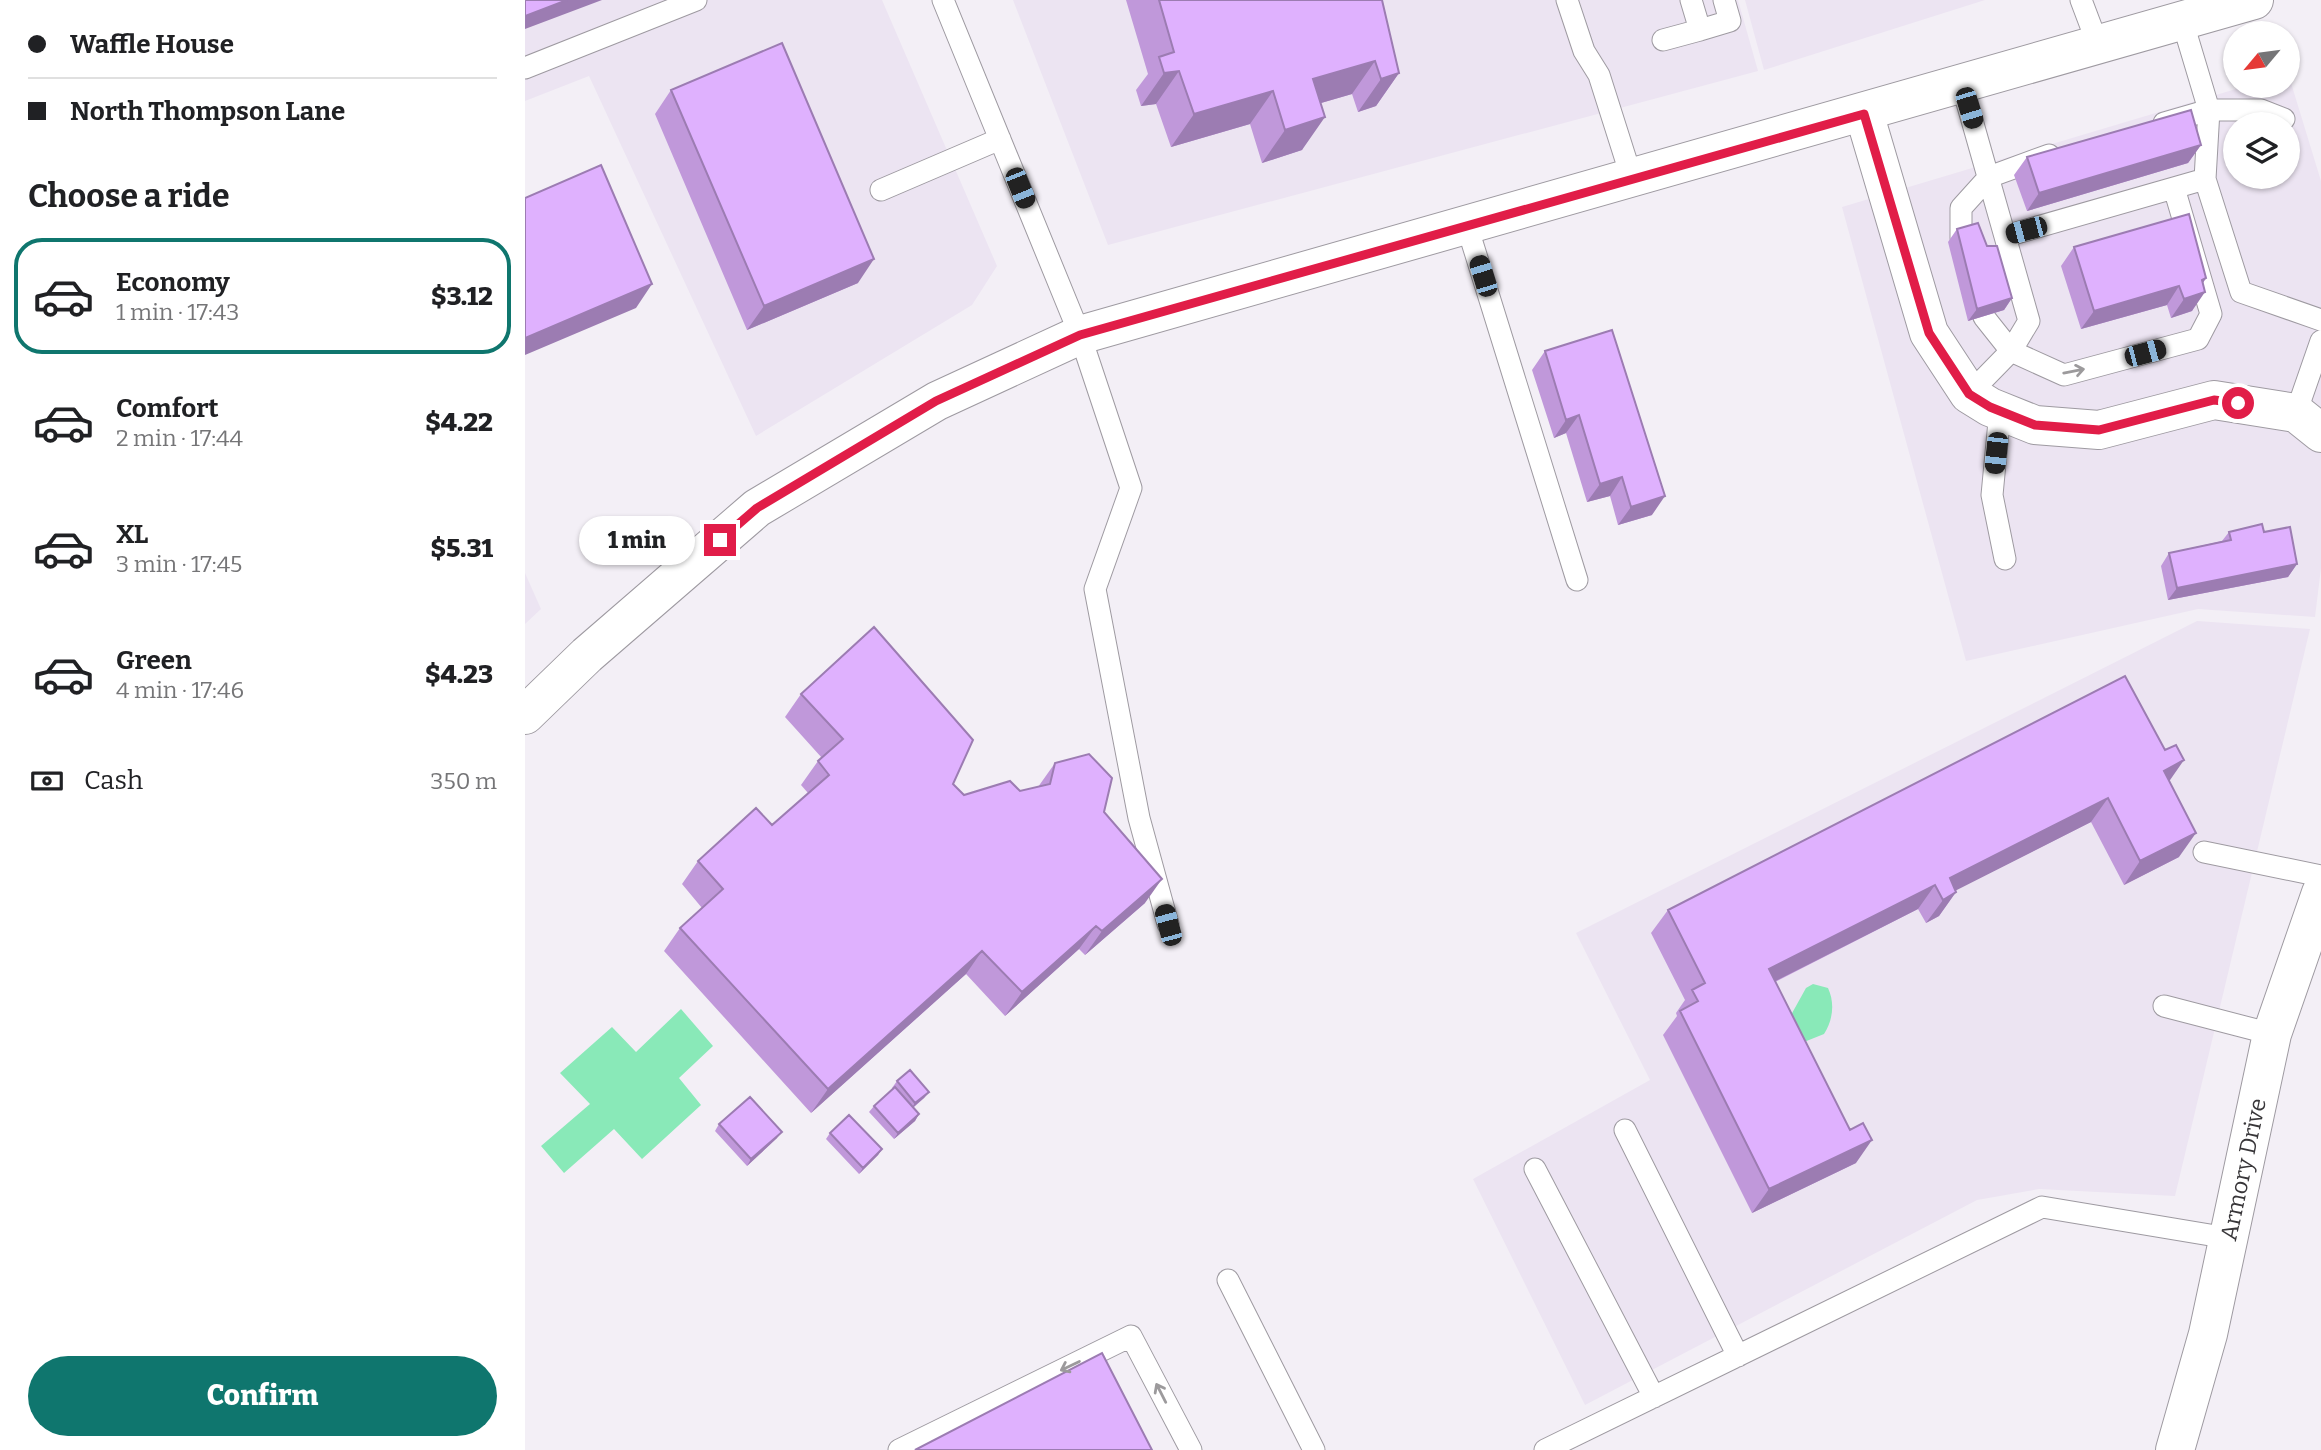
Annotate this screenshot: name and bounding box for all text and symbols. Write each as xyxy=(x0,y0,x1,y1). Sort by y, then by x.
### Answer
north arrow xyxy=(2223,21,2299,98)
map controls xyxy=(2223,21,2300,189)
text: Waffle House xyxy=(70,29,234,60)
car xyxy=(1953,85,1986,131)
text: North Thompson Lane xyxy=(70,96,345,127)
button: layers xyxy=(2223,112,2300,189)
car xyxy=(1003,165,1038,211)
text: Choose a ride xyxy=(28,177,229,215)
car xyxy=(2003,214,2050,246)
car xyxy=(1467,253,1500,299)
icon: car xyxy=(32,265,95,328)
text: Economy xyxy=(116,267,230,298)
text: $3.12 xyxy=(431,281,493,312)
text: 1 min · 17:43 xyxy=(116,298,239,326)
car xyxy=(2122,337,2169,369)
one-way arrow xyxy=(2062,364,2084,377)
route start xyxy=(2222,387,2254,419)
icon: car xyxy=(32,391,95,454)
text: Comfort xyxy=(116,393,219,424)
text: $4.22 xyxy=(425,407,493,438)
text: 2 min · 17:44 xyxy=(116,424,243,452)
car xyxy=(1984,431,2009,475)
callout: 1 min xyxy=(580,516,695,564)
icon: car xyxy=(32,517,95,580)
text: XL xyxy=(116,519,148,550)
route end xyxy=(704,524,736,556)
text: 1 min xyxy=(608,526,666,554)
text: $5.31 xyxy=(430,533,493,564)
text: 3 min · 17:45 xyxy=(116,550,242,578)
icon: car xyxy=(32,643,95,706)
text: Green xyxy=(116,645,192,676)
text: $4.23 xyxy=(425,659,493,690)
text: 4 min · 17:46 xyxy=(116,676,244,704)
icon: cash xyxy=(28,762,66,800)
text: Cash xyxy=(84,765,143,796)
text: 350 m xyxy=(430,767,497,795)
car xyxy=(1153,902,1184,948)
street label: Armory Drive xyxy=(2214,1096,2272,1243)
button: Confirm xyxy=(28,1356,497,1436)
one-way arrow xyxy=(1060,1359,1081,1373)
one-way arrow xyxy=(1154,1383,1167,1404)

